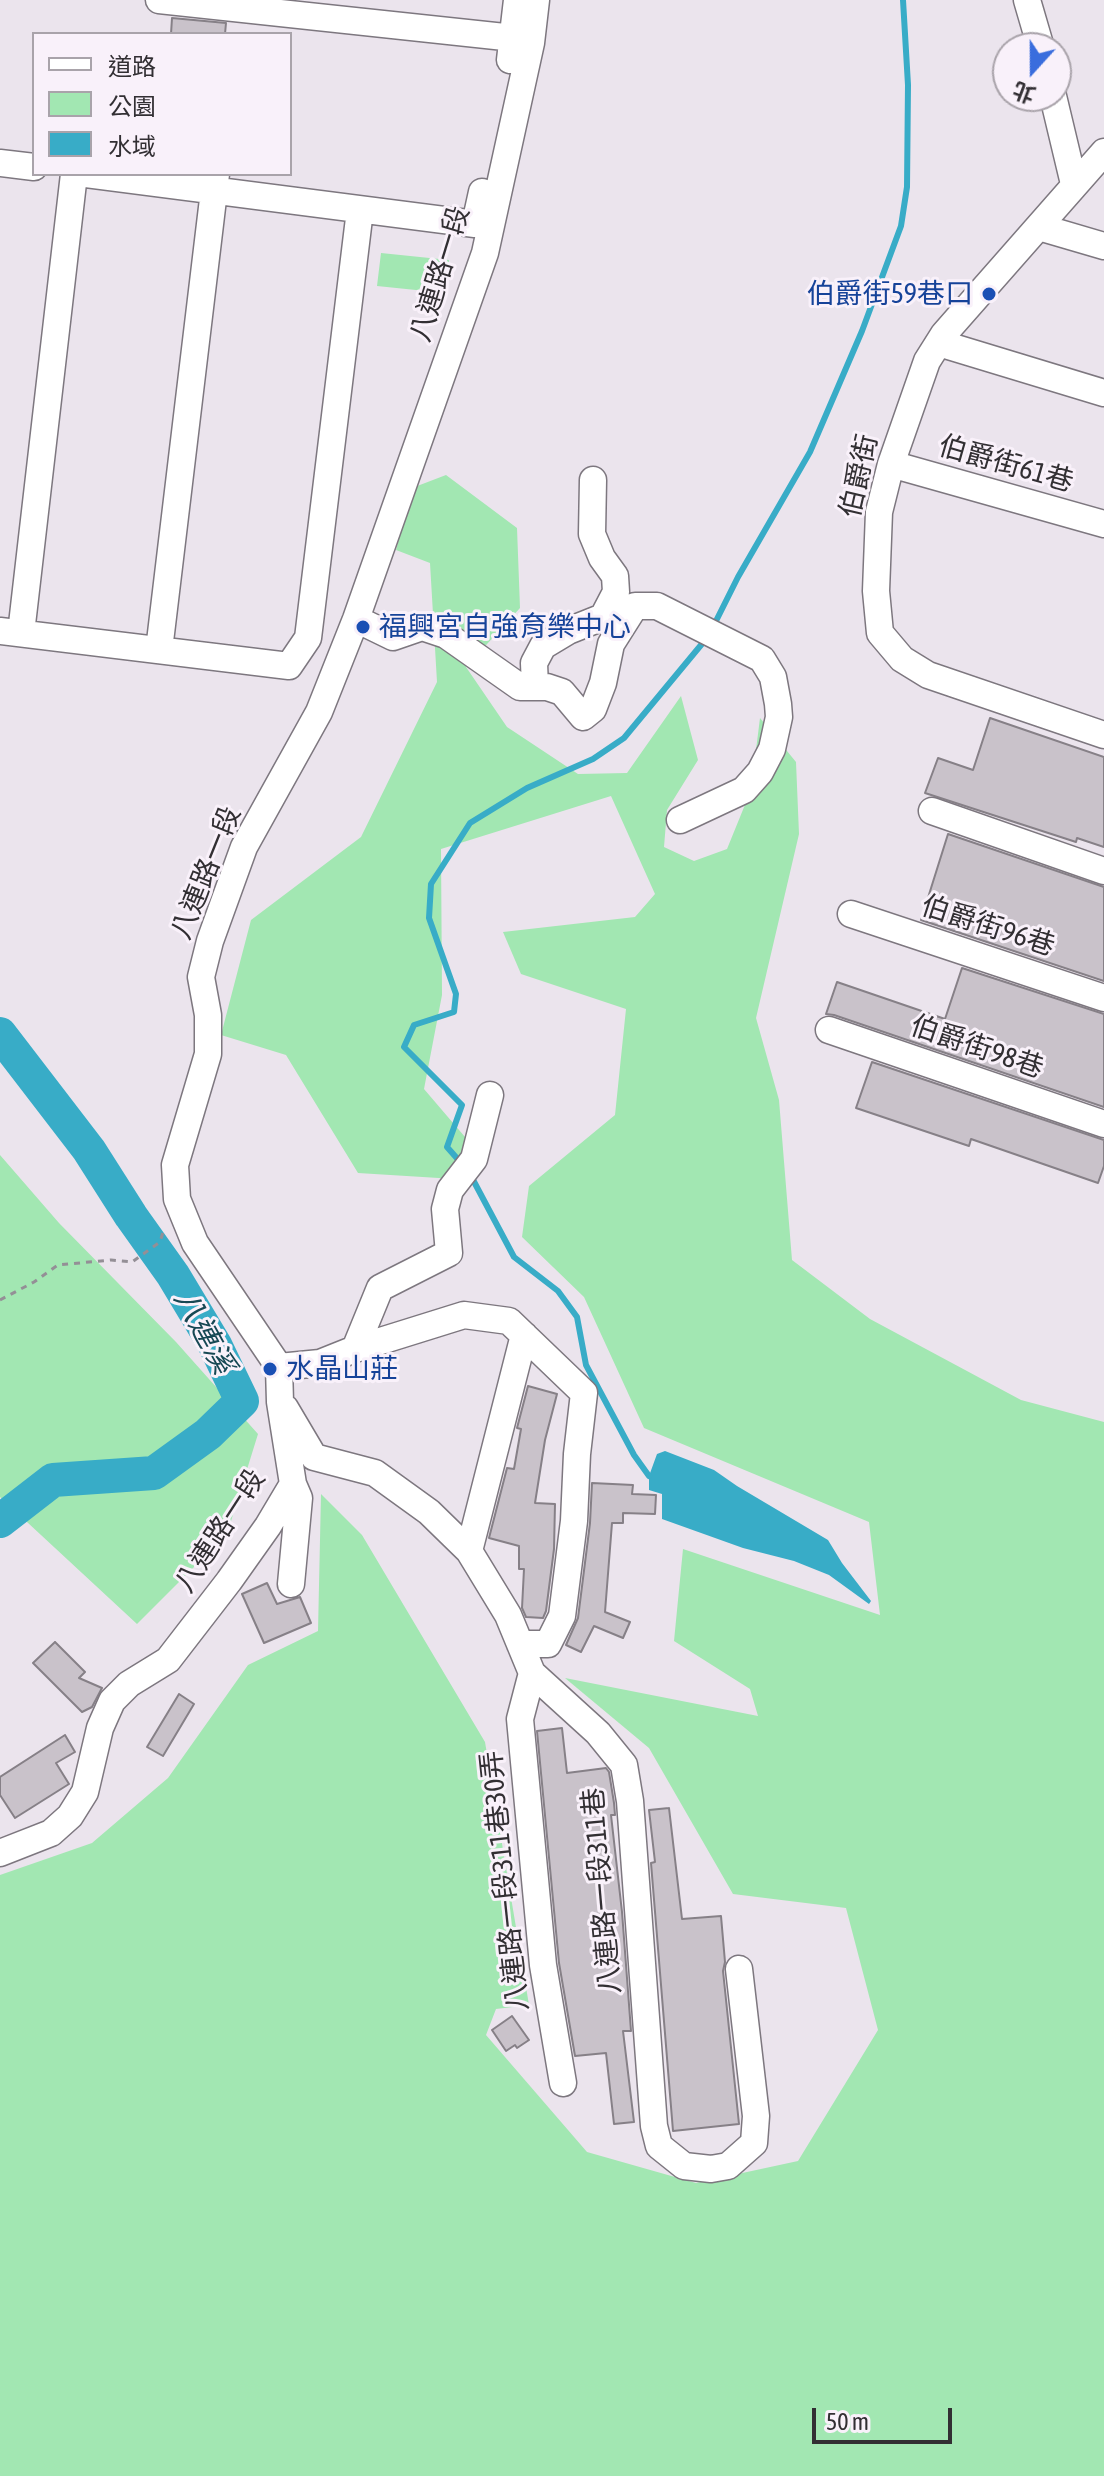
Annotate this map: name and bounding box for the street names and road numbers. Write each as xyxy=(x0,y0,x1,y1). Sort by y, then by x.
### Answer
street label: 八連路一段 xyxy=(403,202,477,346)
street label: 伯爵街61巷 xyxy=(935,429,1077,499)
street label: 伯爵街 xyxy=(833,431,885,521)
street label: 八連路一段 xyxy=(164,802,248,944)
street label: 伯爵街96巷 xyxy=(917,889,1059,963)
street label: 伯爵街98巷 xyxy=(906,1009,1048,1085)
street label: 八連路一段 xyxy=(168,1463,272,1599)
street label: 八連路一段311巷30弄 xyxy=(475,1749,535,2013)
street label: 八連路一段311巷 xyxy=(576,1786,628,1996)

